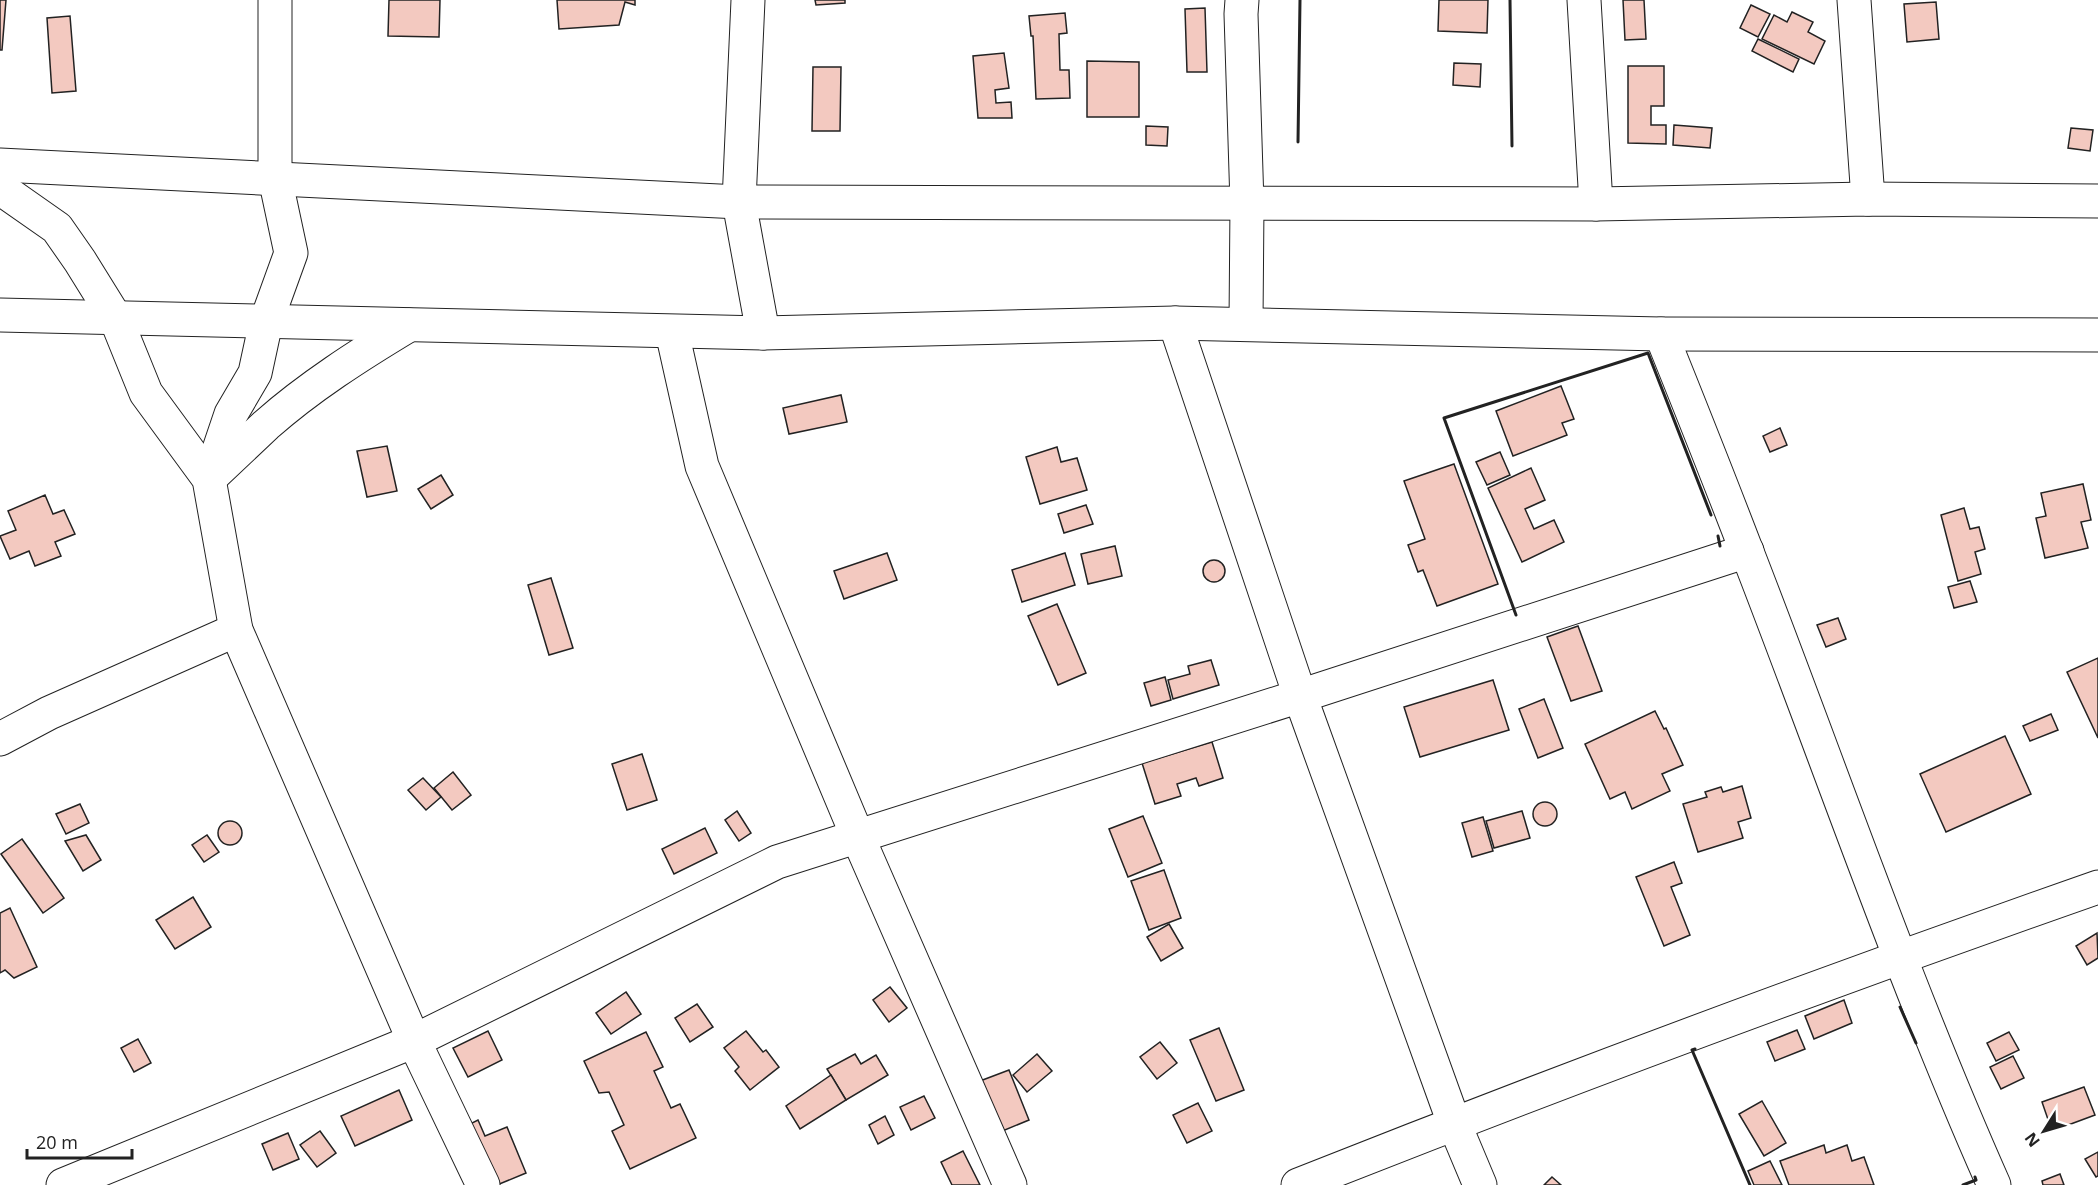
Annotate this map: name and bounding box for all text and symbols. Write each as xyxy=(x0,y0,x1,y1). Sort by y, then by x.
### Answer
north arrow xyxy=(2014,1101,2074,1161)
scale bar xyxy=(27,1122,132,1160)
text: N xyxy=(2019,1128,2045,1152)
text: 20 m xyxy=(36,1130,78,1154)

